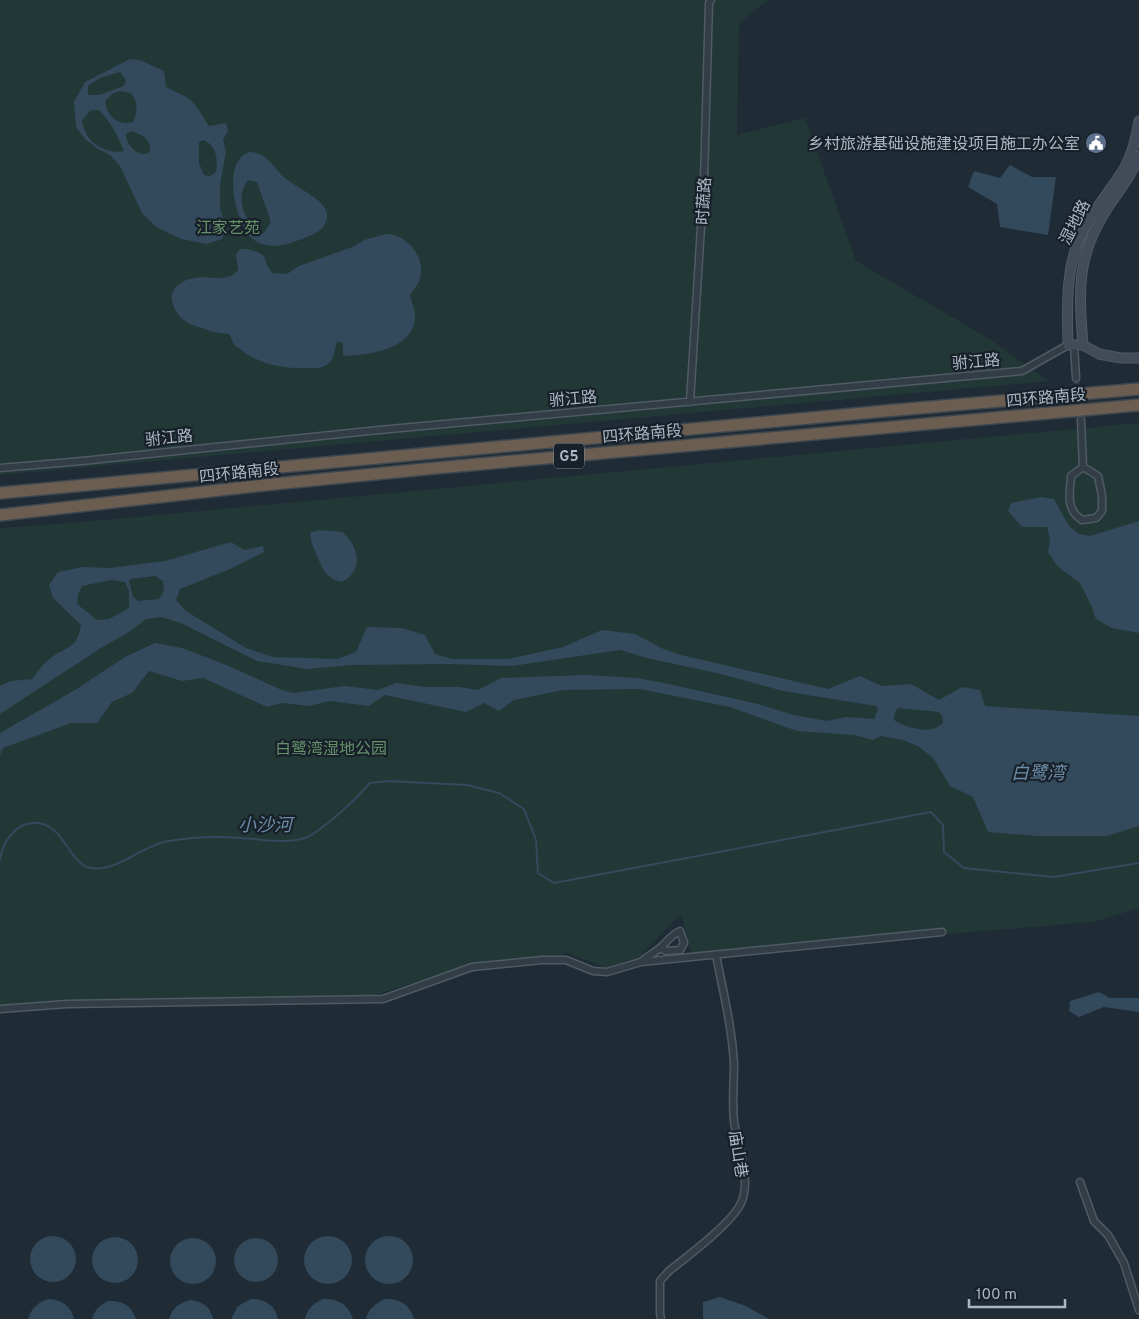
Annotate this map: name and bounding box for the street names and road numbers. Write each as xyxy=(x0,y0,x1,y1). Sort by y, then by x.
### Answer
street label: 时蔬路 xyxy=(694,177,716,226)
street label: 湿地路 xyxy=(1056,197,1096,249)
street label: 驸江路 xyxy=(951,351,1001,375)
street label: 四环路南段 xyxy=(1005,386,1087,412)
street label: 驸江路 xyxy=(548,388,598,412)
street label: 四环路南段 xyxy=(601,422,683,448)
street label: 驸江路 xyxy=(144,427,194,451)
road number: G5 xyxy=(554,444,584,468)
street label: 四环路南段 xyxy=(198,460,280,488)
street label: 庙山巷 xyxy=(723,1129,751,1180)

